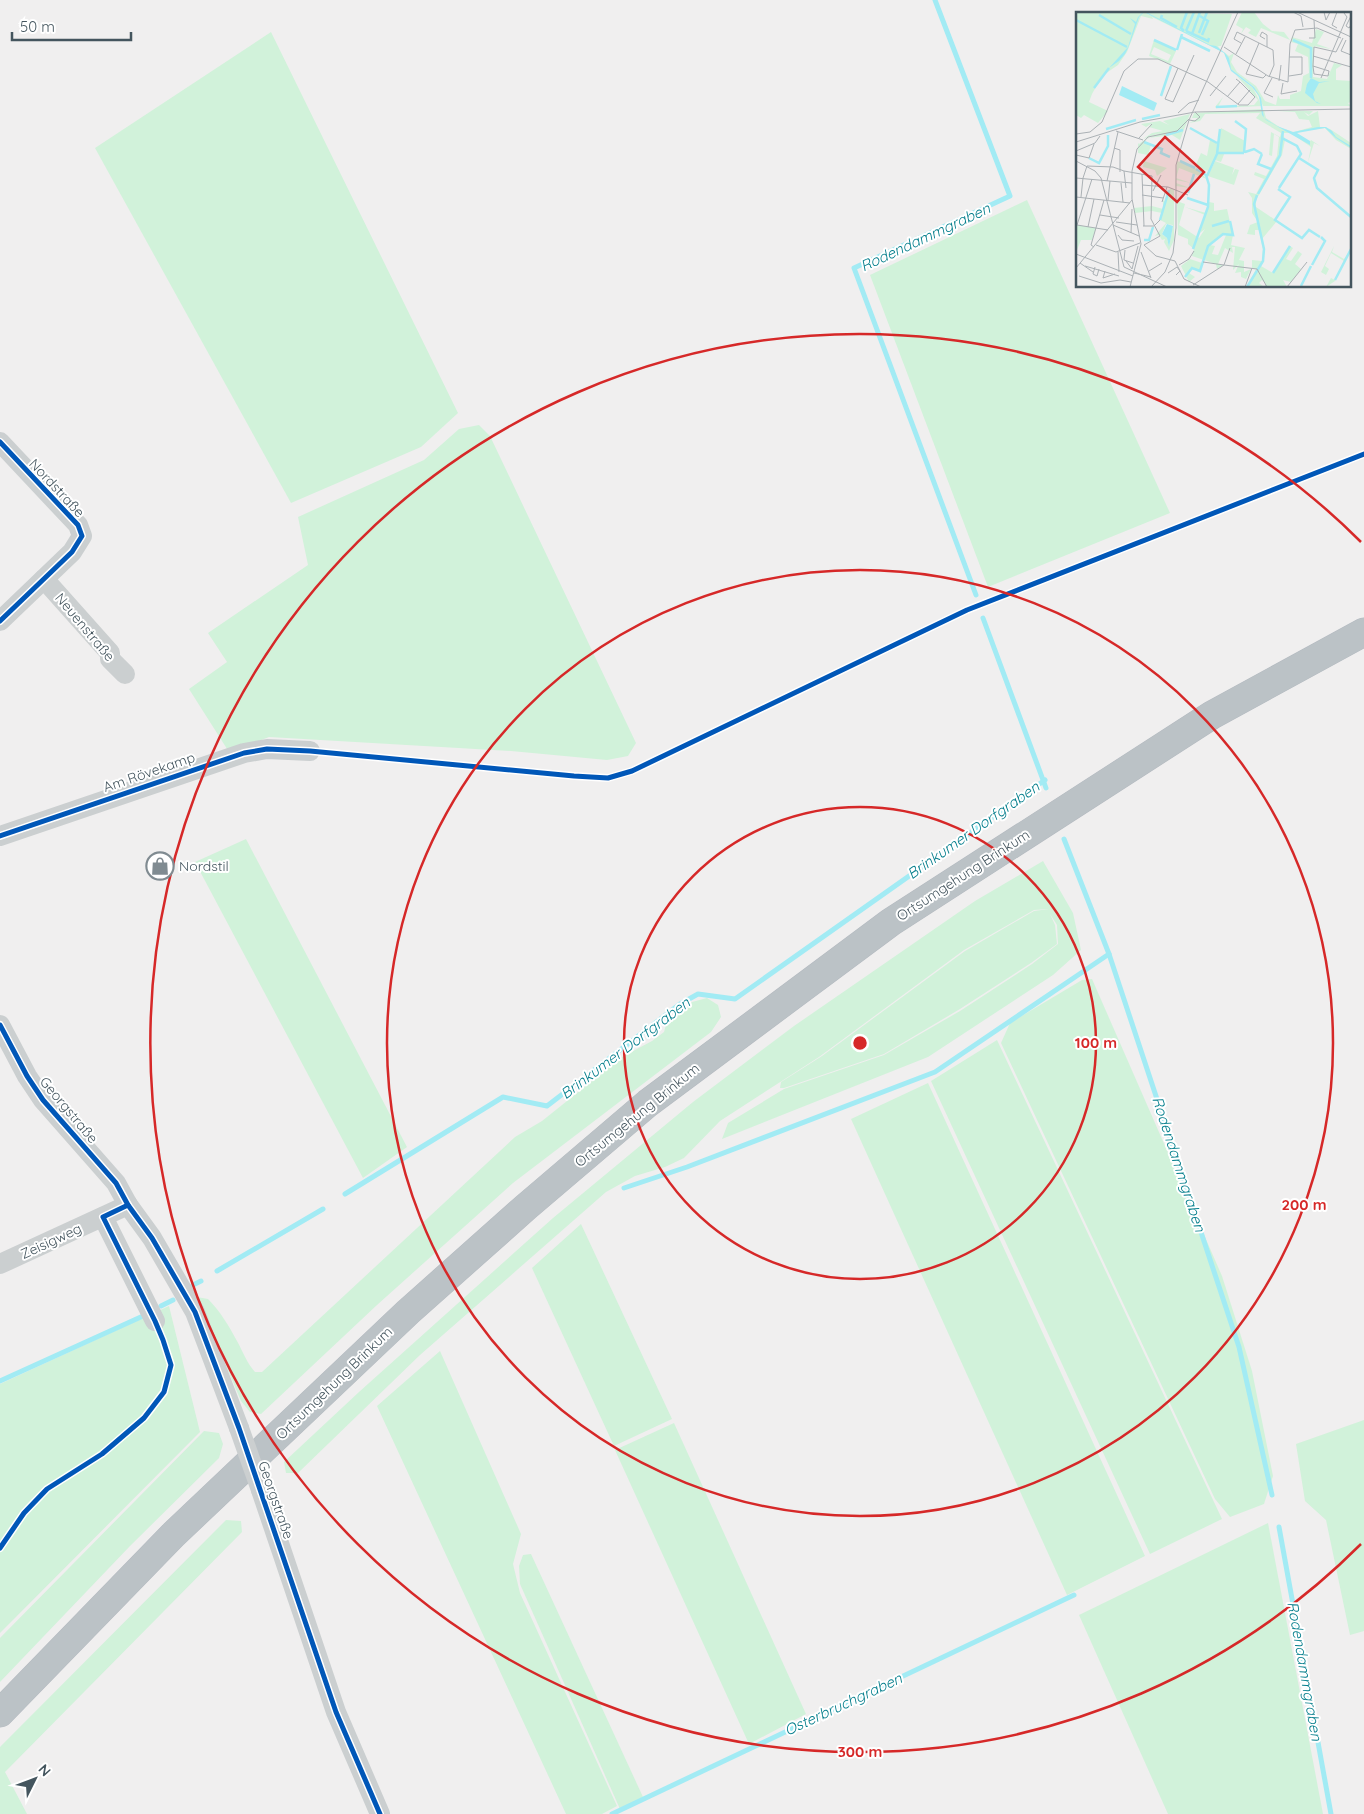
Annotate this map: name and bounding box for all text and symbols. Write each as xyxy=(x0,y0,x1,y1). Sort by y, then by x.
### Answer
scale bar xyxy=(12,10,131,42)
inset map xyxy=(1076,12,1352,288)
text: 50 m xyxy=(20,17,55,36)
water label: Rodendammgraben xyxy=(857,198,993,275)
street label: Nordstraße xyxy=(25,455,89,521)
street label: Neuenstraße xyxy=(51,589,119,665)
street label: Am Rövekamp xyxy=(101,748,197,796)
water label: Brinkumer Dorfgraben xyxy=(903,777,1043,883)
street label: Ortsumgehung Brinkum xyxy=(893,825,1033,925)
shop icon: Nordstil xyxy=(145,851,175,881)
place label: Nordstil xyxy=(179,857,229,875)
water label: Brinkumer Dorfgraben xyxy=(556,993,694,1103)
text: 100 m xyxy=(1075,1033,1117,1052)
centre of rings xyxy=(851,1034,869,1052)
street label: Ortsumgehung Brinkum xyxy=(571,1059,703,1171)
street label: Georgstraße xyxy=(36,1073,102,1147)
water label: Rodendammgraben xyxy=(1148,1094,1210,1234)
text: 200 m xyxy=(1282,1195,1327,1214)
street label: Zeisigweg xyxy=(18,1219,84,1263)
street label: Ortsumgehung Brinkum xyxy=(272,1323,396,1443)
street label: Georgstraße xyxy=(254,1459,298,1541)
water label: Rodendammgraben xyxy=(1283,1600,1327,1742)
water label: Osterbruchgraben xyxy=(781,1668,905,1740)
text: 300 m xyxy=(838,1742,882,1761)
north arrow xyxy=(10,1754,60,1804)
text: N xyxy=(35,1760,55,1780)

